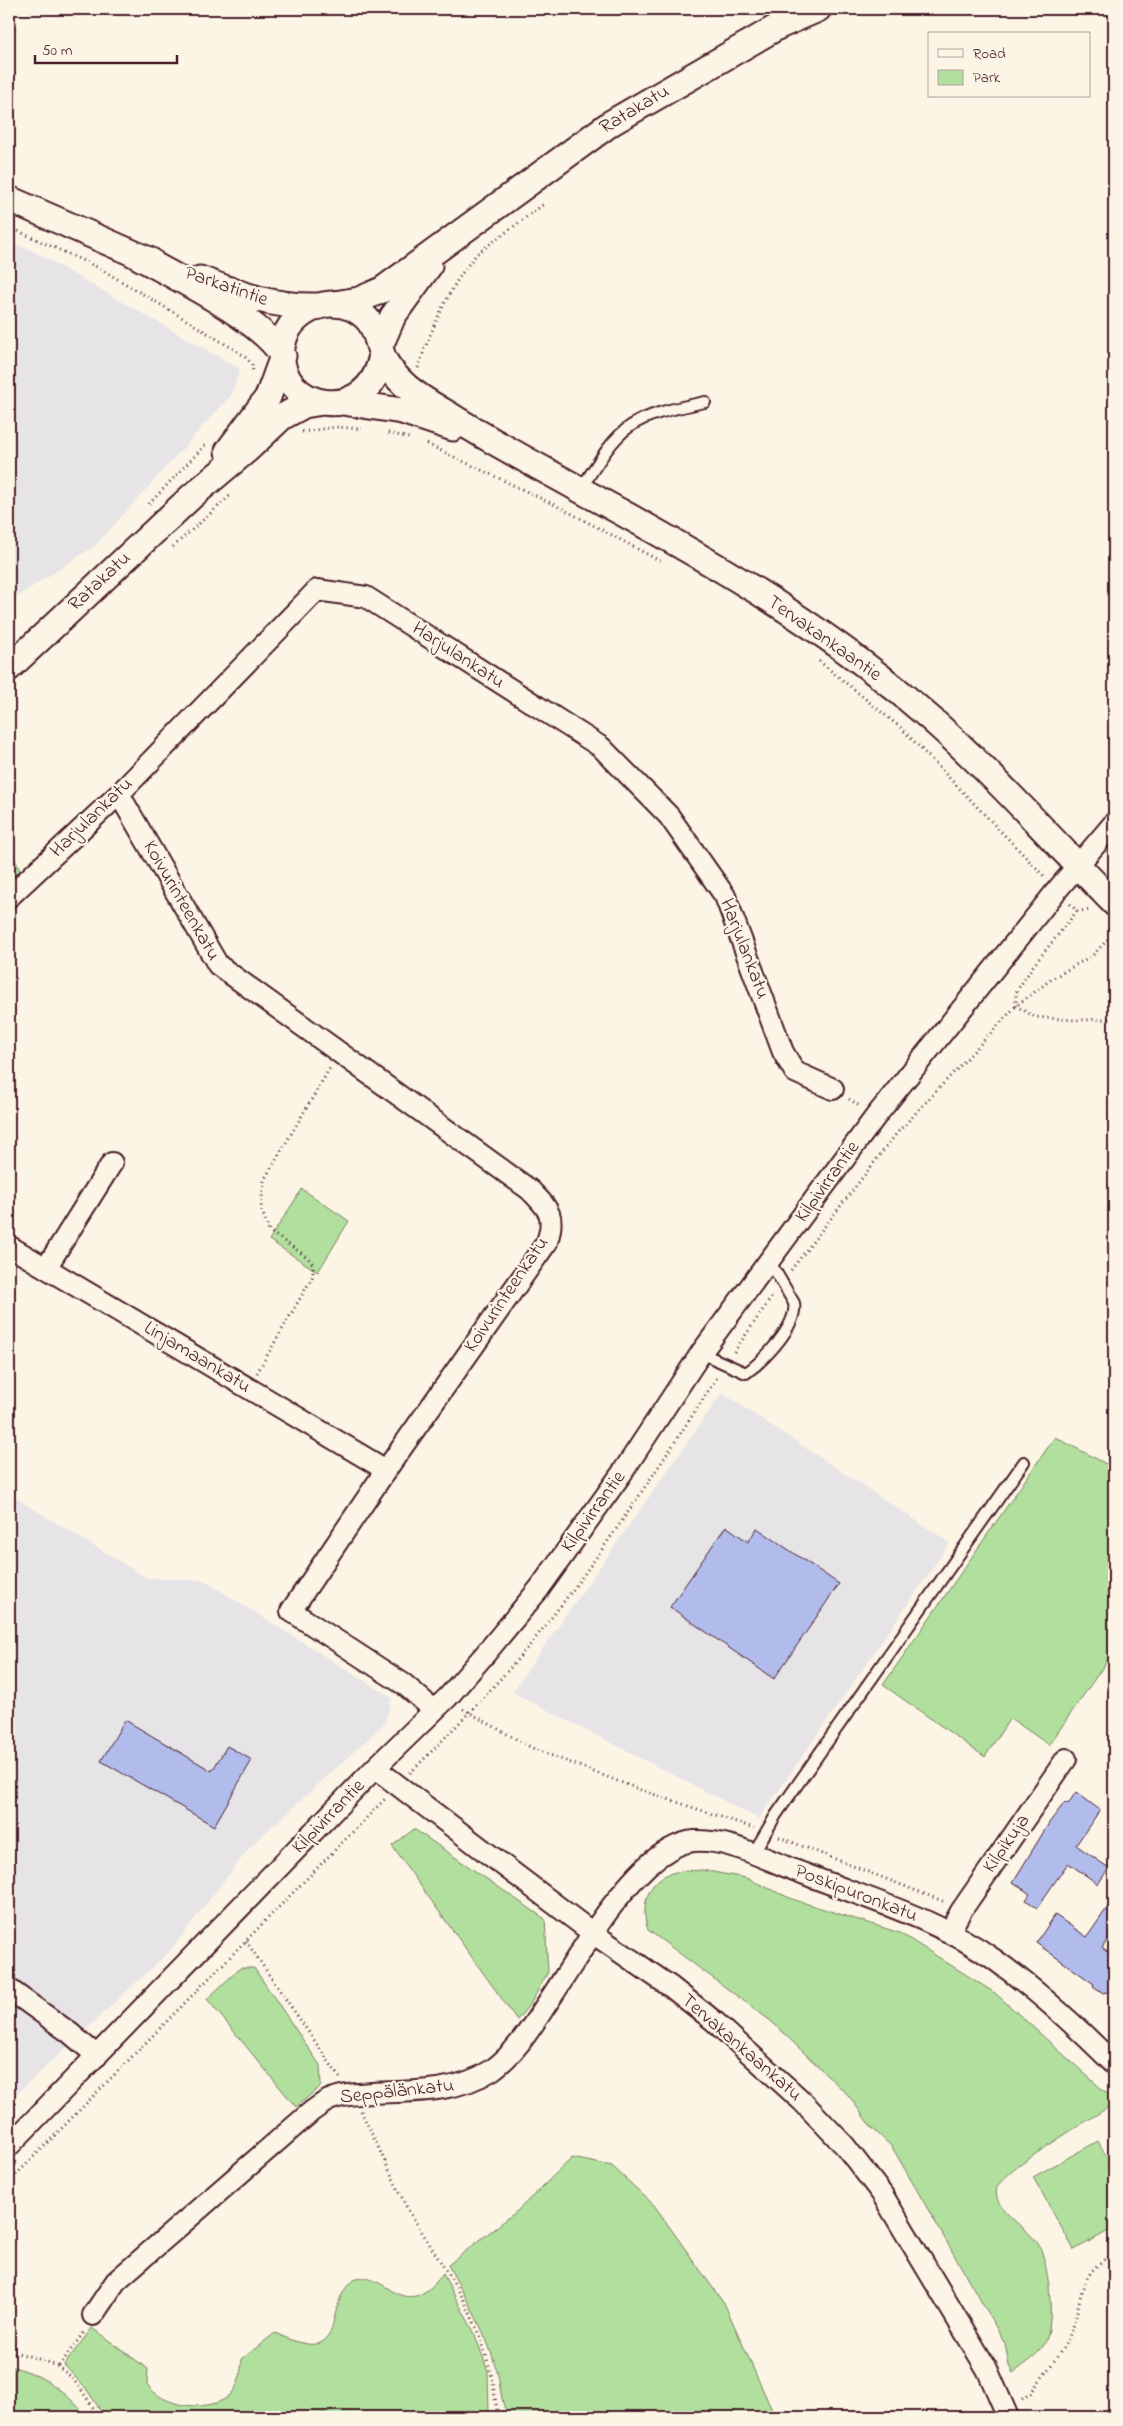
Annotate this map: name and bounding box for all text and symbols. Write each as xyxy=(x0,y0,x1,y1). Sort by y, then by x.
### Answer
scale bar xyxy=(35,32,178,64)
legend xyxy=(928,32,1090,98)
text: 50 m xyxy=(42,40,73,62)
text: Road xyxy=(973,43,1006,65)
text: Park xyxy=(973,67,1001,89)
street label: Ratakatu xyxy=(595,78,675,142)
street label: Parkatintie xyxy=(180,259,272,315)
street label: Ratakatu xyxy=(62,545,138,619)
street label: Tervakankaantie xyxy=(761,589,887,689)
street label: Harjulankatu xyxy=(406,615,510,697)
street label: Harjulankatu xyxy=(44,771,140,865)
street label: Koivurinteenkatu xyxy=(135,835,227,967)
street label: Harjulankatu xyxy=(712,894,776,1004)
street label: Kilpivirrantie xyxy=(788,1135,868,1229)
street label: Koivurinteenkatu xyxy=(457,1231,557,1359)
street label: Linjamaankatu xyxy=(138,1315,256,1401)
street label: Kilpivirrantie xyxy=(554,1465,634,1559)
street label: Kilpivirrantie xyxy=(286,1773,372,1861)
street label: Kilpikuja xyxy=(976,1809,1038,1879)
street label: Poskipuronkatu xyxy=(790,1857,922,1931)
street label: Tervakankaankatu xyxy=(674,1987,808,2109)
street label: Seppälänkatu xyxy=(338,2072,456,2112)

